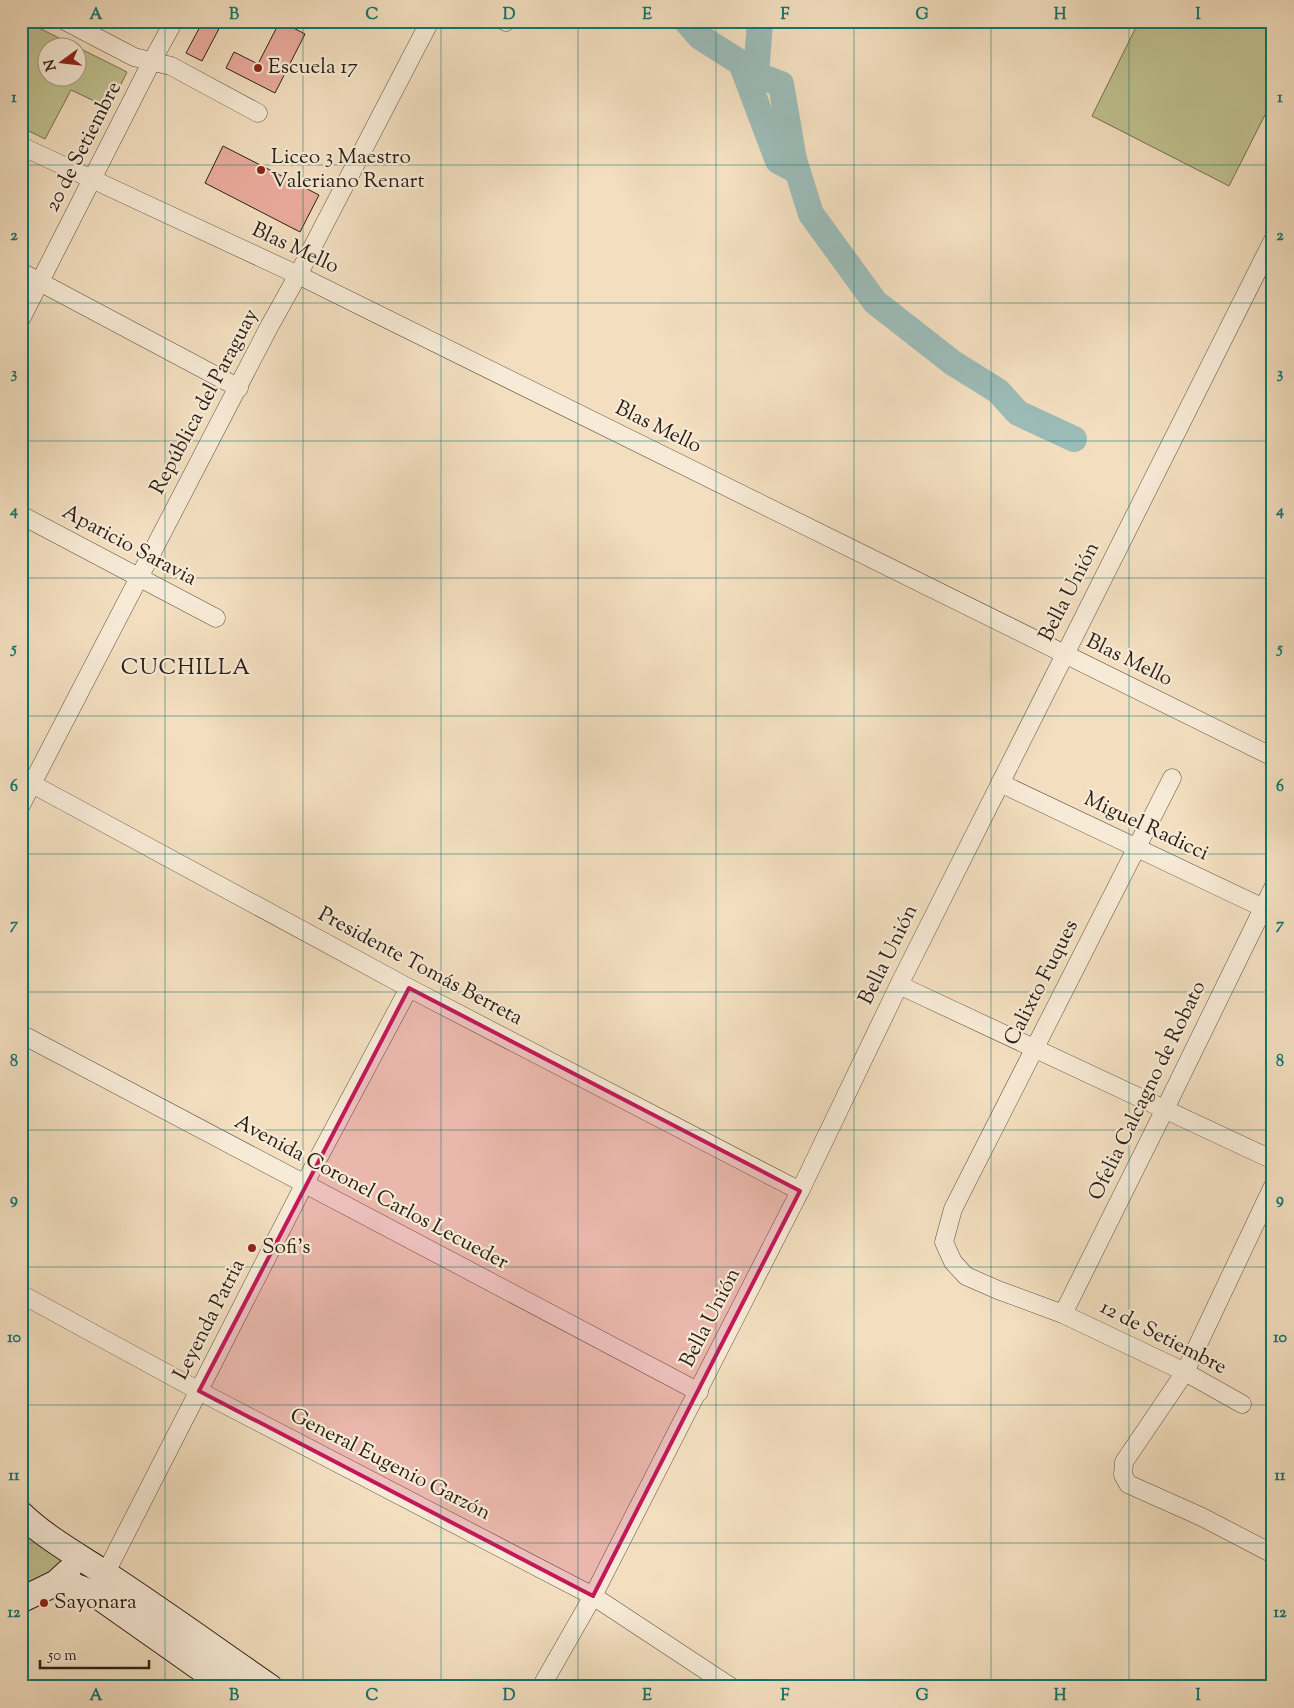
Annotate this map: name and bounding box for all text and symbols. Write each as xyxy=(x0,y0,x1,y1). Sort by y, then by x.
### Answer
text: A xyxy=(90,4,103,27)
text: B xyxy=(229,4,239,27)
text: C xyxy=(366,4,379,27)
text: D xyxy=(503,4,516,27)
text: E xyxy=(642,4,652,27)
text: F xyxy=(781,4,790,27)
text: G xyxy=(915,4,929,27)
text: H xyxy=(1054,4,1067,27)
text: I xyxy=(1195,4,1201,27)
north arrow xyxy=(38,38,88,88)
place label: Escuela 17 xyxy=(268,53,358,83)
text: N xyxy=(40,57,62,73)
marker: Escuela 17 xyxy=(252,62,264,74)
street label: 20 de Setiembre xyxy=(38,77,130,217)
text: 1 xyxy=(11,87,17,110)
text: 1 xyxy=(1277,87,1283,110)
place label: Liceo 3 Maestro Valeriano Renart xyxy=(271,143,425,197)
marker: Liceo 3 Maestro Valeriano Renart xyxy=(255,164,267,176)
street label: Blas Mello xyxy=(246,216,344,282)
text: 2 xyxy=(10,225,18,248)
text: 2 xyxy=(1276,225,1284,248)
street label: República del Paraguay xyxy=(143,303,267,500)
text: 3 xyxy=(11,363,18,386)
text: 3 xyxy=(1277,363,1284,386)
street label: Blas Mello xyxy=(610,394,706,462)
street label: Aparicio Saravia xyxy=(56,498,202,594)
text: 4 xyxy=(9,500,18,523)
text: 4 xyxy=(1275,500,1284,523)
street label: Bella Unión xyxy=(1032,537,1108,647)
street label: Blas Mello xyxy=(1081,627,1177,695)
text: 5 xyxy=(9,638,17,661)
text: 5 xyxy=(1275,638,1283,661)
district label: CUCHILLA xyxy=(121,653,251,685)
text: 6 xyxy=(10,776,18,799)
text: 6 xyxy=(1276,776,1284,799)
street label: Miguel Radicci xyxy=(1079,785,1213,869)
street label: Presidente Tomás Berreta xyxy=(312,900,528,1034)
street label: Bella Unión xyxy=(852,900,926,1010)
text: 7 xyxy=(10,914,19,937)
text: 7 xyxy=(1276,914,1285,937)
street label: Calixto Fuques xyxy=(997,915,1087,1051)
street label: Ofelia Calcagno de Robato xyxy=(1082,976,1214,1206)
text: 8 xyxy=(10,1051,18,1074)
text: 8 xyxy=(1276,1051,1284,1074)
street label: Avenida Coronel Carlos Lecueder xyxy=(229,1108,513,1278)
text: 9 xyxy=(10,1189,18,1212)
text: 9 xyxy=(1276,1189,1284,1212)
place label: Sofi's xyxy=(262,1233,311,1263)
marker: Sofi's xyxy=(246,1242,258,1254)
street label: Leyenda Patria xyxy=(167,1254,253,1386)
street label: Bella Unión xyxy=(673,1263,749,1373)
street label: 12 de Setiembre xyxy=(1094,1293,1232,1383)
text: 10 xyxy=(7,1327,21,1350)
text: 10 xyxy=(1273,1327,1287,1350)
street label: General Eugenio Garzón xyxy=(284,1401,496,1529)
text: 11 xyxy=(9,1465,20,1488)
text: 11 xyxy=(1275,1465,1286,1488)
place label: Sayonara xyxy=(54,1588,137,1618)
marker: Sayonara xyxy=(38,1597,50,1609)
text: 12 xyxy=(8,1602,21,1625)
text: 12 xyxy=(1274,1602,1287,1625)
scale bar xyxy=(40,1638,149,1670)
text: 50 m xyxy=(47,1646,77,1667)
text: A xyxy=(90,1685,103,1708)
text: B xyxy=(229,1685,239,1708)
text: C xyxy=(366,1685,379,1708)
text: D xyxy=(503,1685,516,1708)
text: E xyxy=(642,1685,652,1708)
text: F xyxy=(781,1685,790,1708)
text: G xyxy=(915,1685,929,1708)
text: H xyxy=(1054,1685,1067,1708)
text: I xyxy=(1195,1685,1201,1708)

